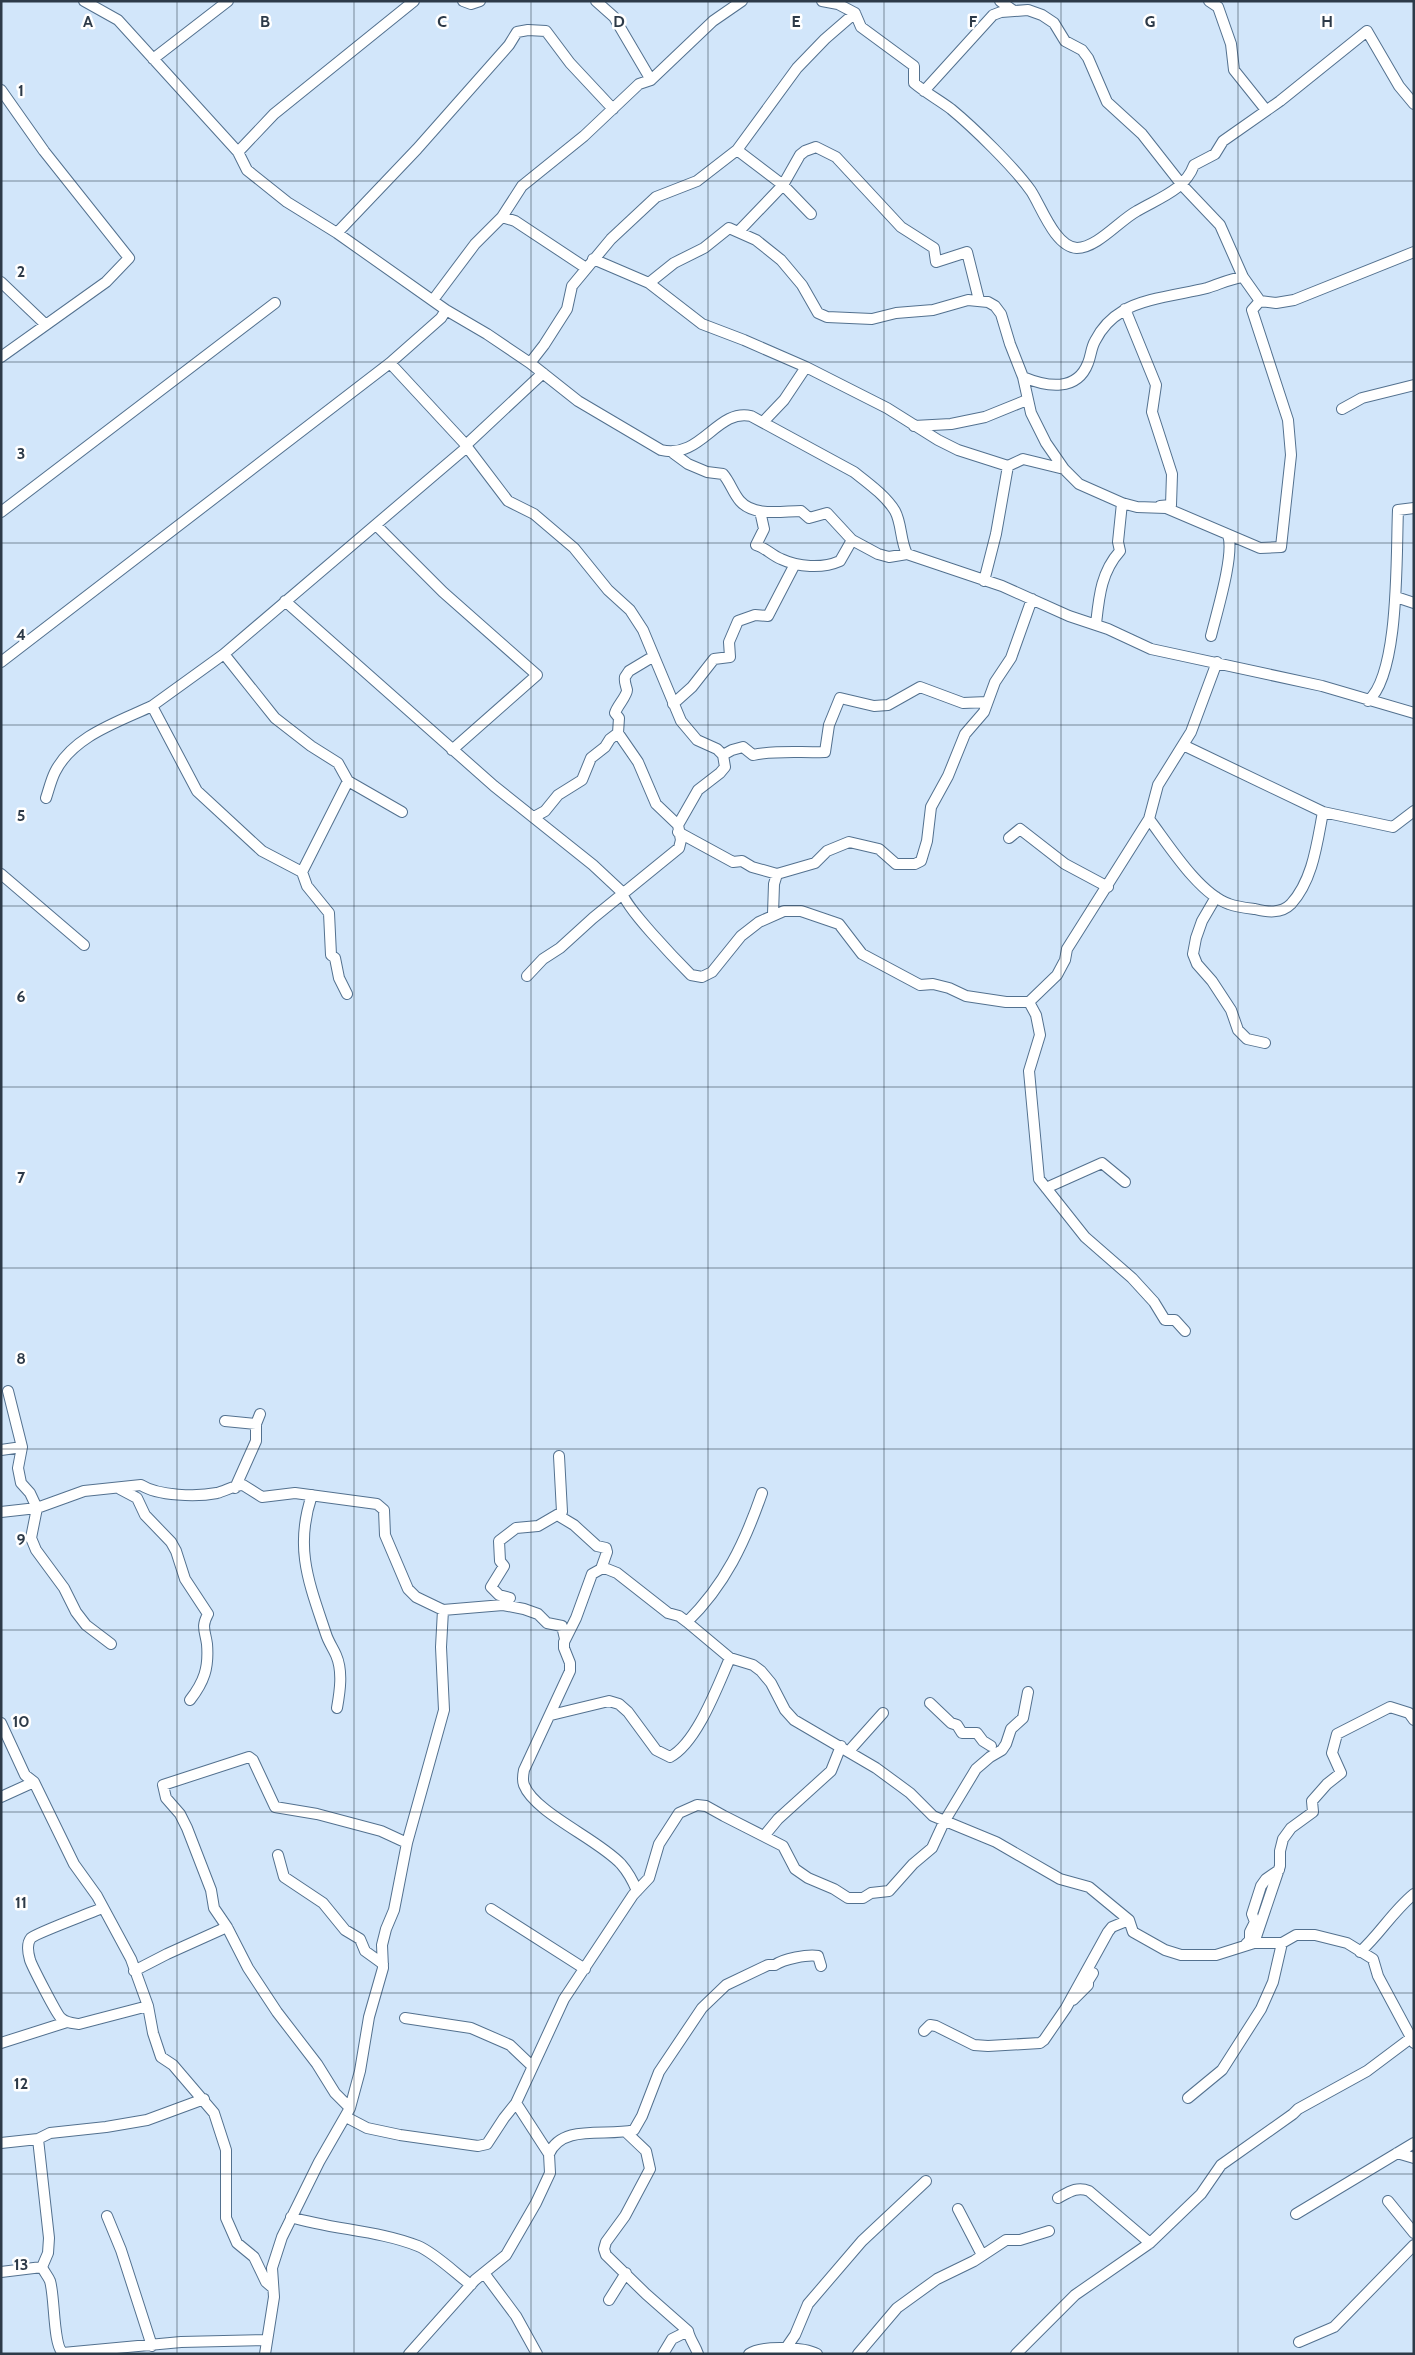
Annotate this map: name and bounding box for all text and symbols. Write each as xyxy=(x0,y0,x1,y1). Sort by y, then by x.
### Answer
text: A xyxy=(83,12,93,31)
text: B xyxy=(260,12,270,31)
text: C xyxy=(437,12,447,31)
text: D xyxy=(613,12,625,31)
text: E xyxy=(791,12,801,31)
text: F xyxy=(969,12,978,31)
text: G xyxy=(1145,12,1155,31)
text: H xyxy=(1321,12,1333,31)
text: 1 xyxy=(18,81,24,100)
text: 2 xyxy=(17,262,25,281)
text: 3 xyxy=(17,444,25,463)
text: 4 xyxy=(16,625,26,644)
text: 5 xyxy=(17,806,25,825)
text: 6 xyxy=(17,987,26,1006)
text: 7 xyxy=(17,1168,26,1187)
text: 8 xyxy=(16,1349,26,1368)
text: 9 xyxy=(17,1530,26,1549)
text: 10 xyxy=(12,1712,30,1731)
text: 11 xyxy=(15,1893,27,1912)
text: 12 xyxy=(14,2074,28,2093)
text: 13 xyxy=(14,2255,28,2274)

